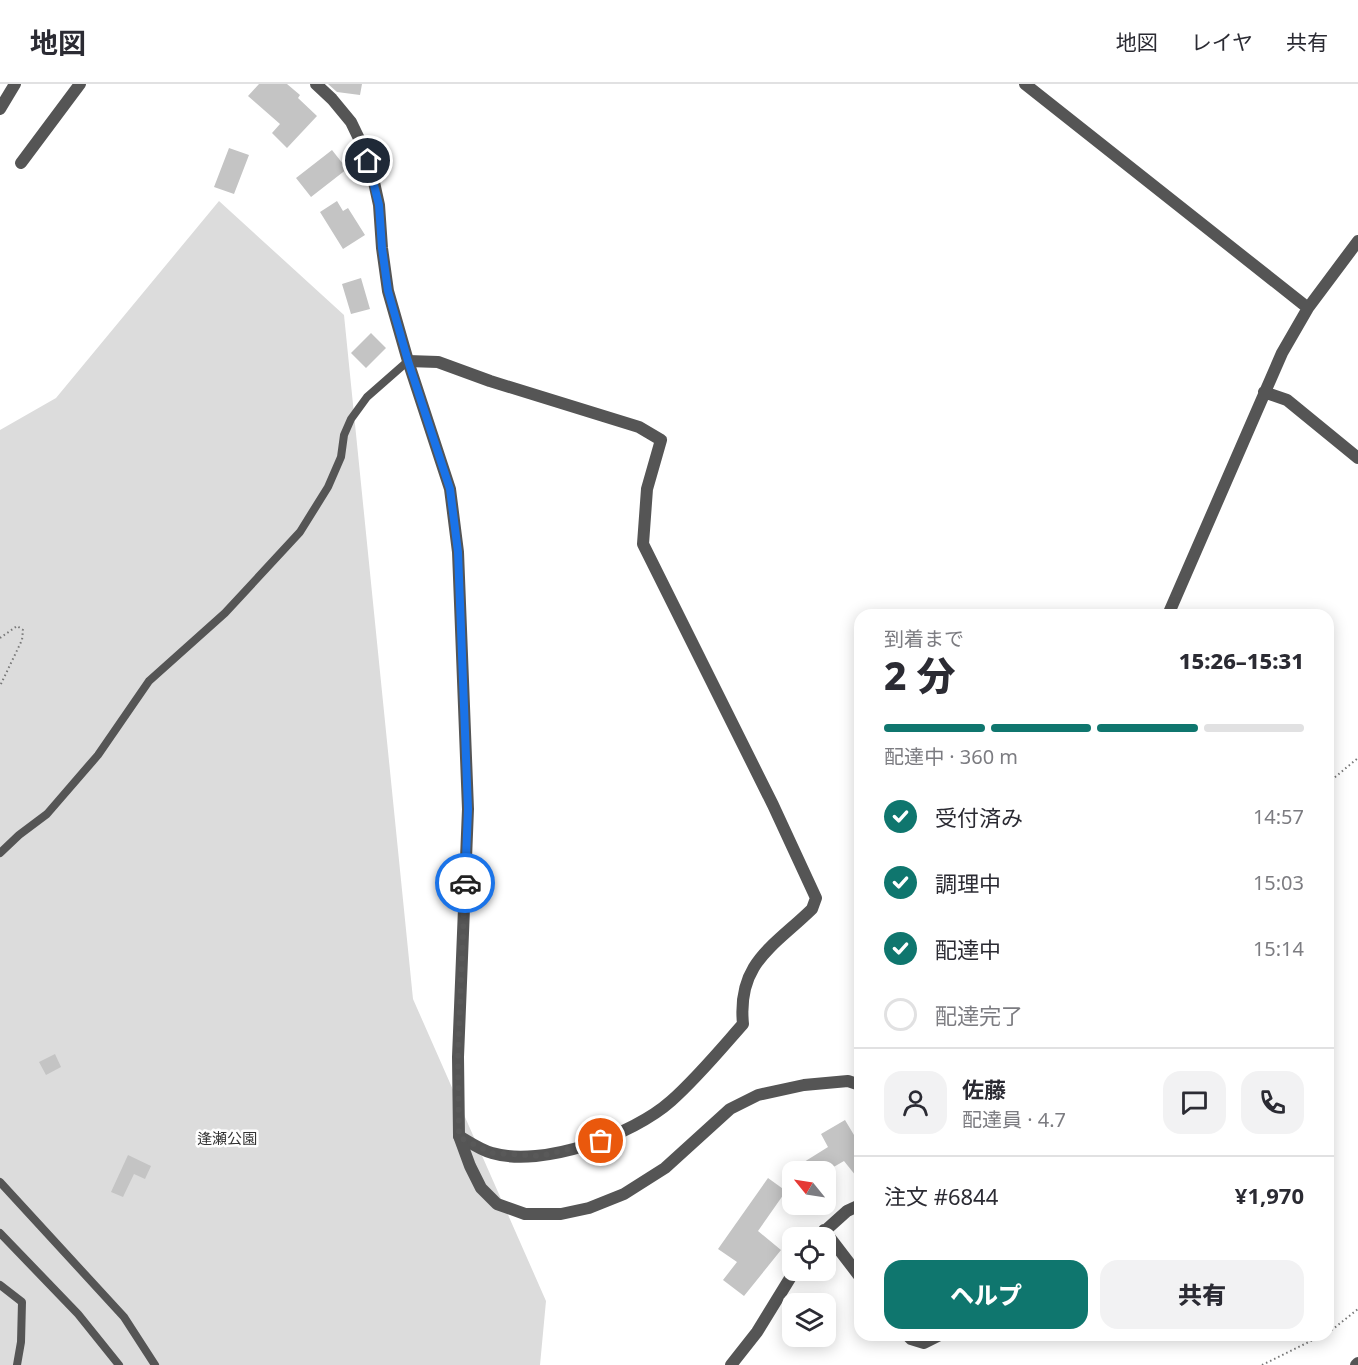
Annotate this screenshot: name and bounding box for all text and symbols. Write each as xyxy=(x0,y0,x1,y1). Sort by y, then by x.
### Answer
text: 地図 xyxy=(30,23,86,61)
text: 地図 xyxy=(1116,28,1158,56)
text: レイヤ xyxy=(1191,28,1253,56)
text: 共有 xyxy=(1286,28,1328,56)
pin xyxy=(342,135,393,186)
icon: home xyxy=(351,144,384,177)
text: 到着まで xyxy=(884,625,964,652)
text: 15:26–15:31 xyxy=(1179,645,1304,675)
text: 2 分 xyxy=(884,648,956,701)
text: 配達中 · 360 m xyxy=(884,743,1018,770)
icon: check xyxy=(884,800,917,833)
text: 受付済み xyxy=(935,802,1023,832)
text: 14:57 xyxy=(1253,803,1304,830)
courier xyxy=(435,853,495,913)
icon: check xyxy=(884,866,917,899)
icon: car xyxy=(449,867,482,900)
text: 調理中 xyxy=(935,868,1001,898)
text: 15:03 xyxy=(1253,869,1304,896)
icon: check xyxy=(884,932,917,965)
text: 配達中 xyxy=(935,934,1001,964)
text: 15:14 xyxy=(1253,935,1304,962)
text: 配達完了 xyxy=(935,1000,1023,1030)
button: person xyxy=(884,1071,947,1134)
button: chat xyxy=(1163,1071,1226,1134)
button: phone xyxy=(1241,1071,1304,1134)
text: 佐藤 xyxy=(962,1074,1006,1104)
text: 配達員 · 4.7 xyxy=(962,1106,1066,1133)
pin xyxy=(575,1115,626,1166)
icon: bag xyxy=(584,1124,617,1157)
park label: 逢瀬公園 xyxy=(197,1128,257,1148)
north arrow xyxy=(782,1161,836,1215)
map controls xyxy=(782,1161,836,1347)
text: ¥1,970 xyxy=(1235,1180,1304,1210)
text: 注文 #6844 xyxy=(884,1181,998,1211)
button: locate xyxy=(782,1227,836,1281)
button: ヘルプ xyxy=(884,1260,1088,1329)
button: 共有 xyxy=(1100,1260,1304,1329)
button: layers xyxy=(782,1293,836,1347)

